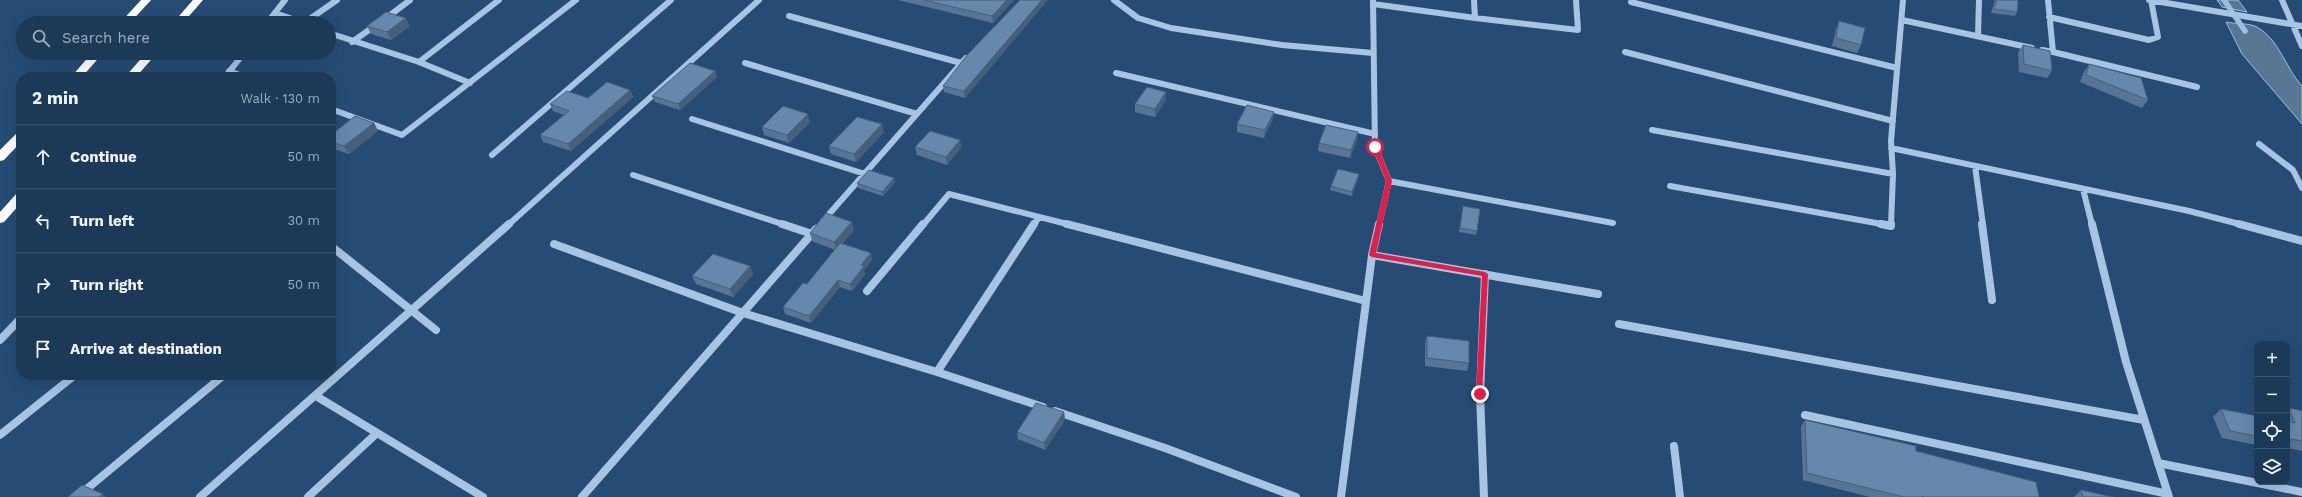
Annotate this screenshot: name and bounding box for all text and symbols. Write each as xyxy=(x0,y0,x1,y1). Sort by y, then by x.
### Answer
search box xyxy=(16,16,336,60)
icon: search xyxy=(30,27,52,49)
text: Search here xyxy=(62,29,150,47)
text: 2 min xyxy=(32,88,78,108)
text: Walk · 130 m xyxy=(241,91,320,106)
route start xyxy=(1366,138,1384,156)
icon: ahead xyxy=(32,146,54,168)
text: Continue xyxy=(70,148,137,166)
text: 50 m xyxy=(288,149,320,164)
icon: left xyxy=(32,210,54,232)
text: Turn left xyxy=(70,212,134,230)
text: 30 m xyxy=(288,213,320,228)
icon: right xyxy=(32,274,54,296)
text: Turn right xyxy=(70,276,143,294)
text: 50 m xyxy=(288,277,320,292)
icon: arrive xyxy=(32,338,54,360)
text: Arrive at destination xyxy=(70,340,222,358)
map controls xyxy=(2254,341,2290,485)
button: + xyxy=(2254,341,2290,377)
button: − xyxy=(2254,377,2290,413)
route end xyxy=(1471,385,1489,403)
button: locate xyxy=(2254,413,2290,449)
button: layers xyxy=(2254,449,2290,485)

